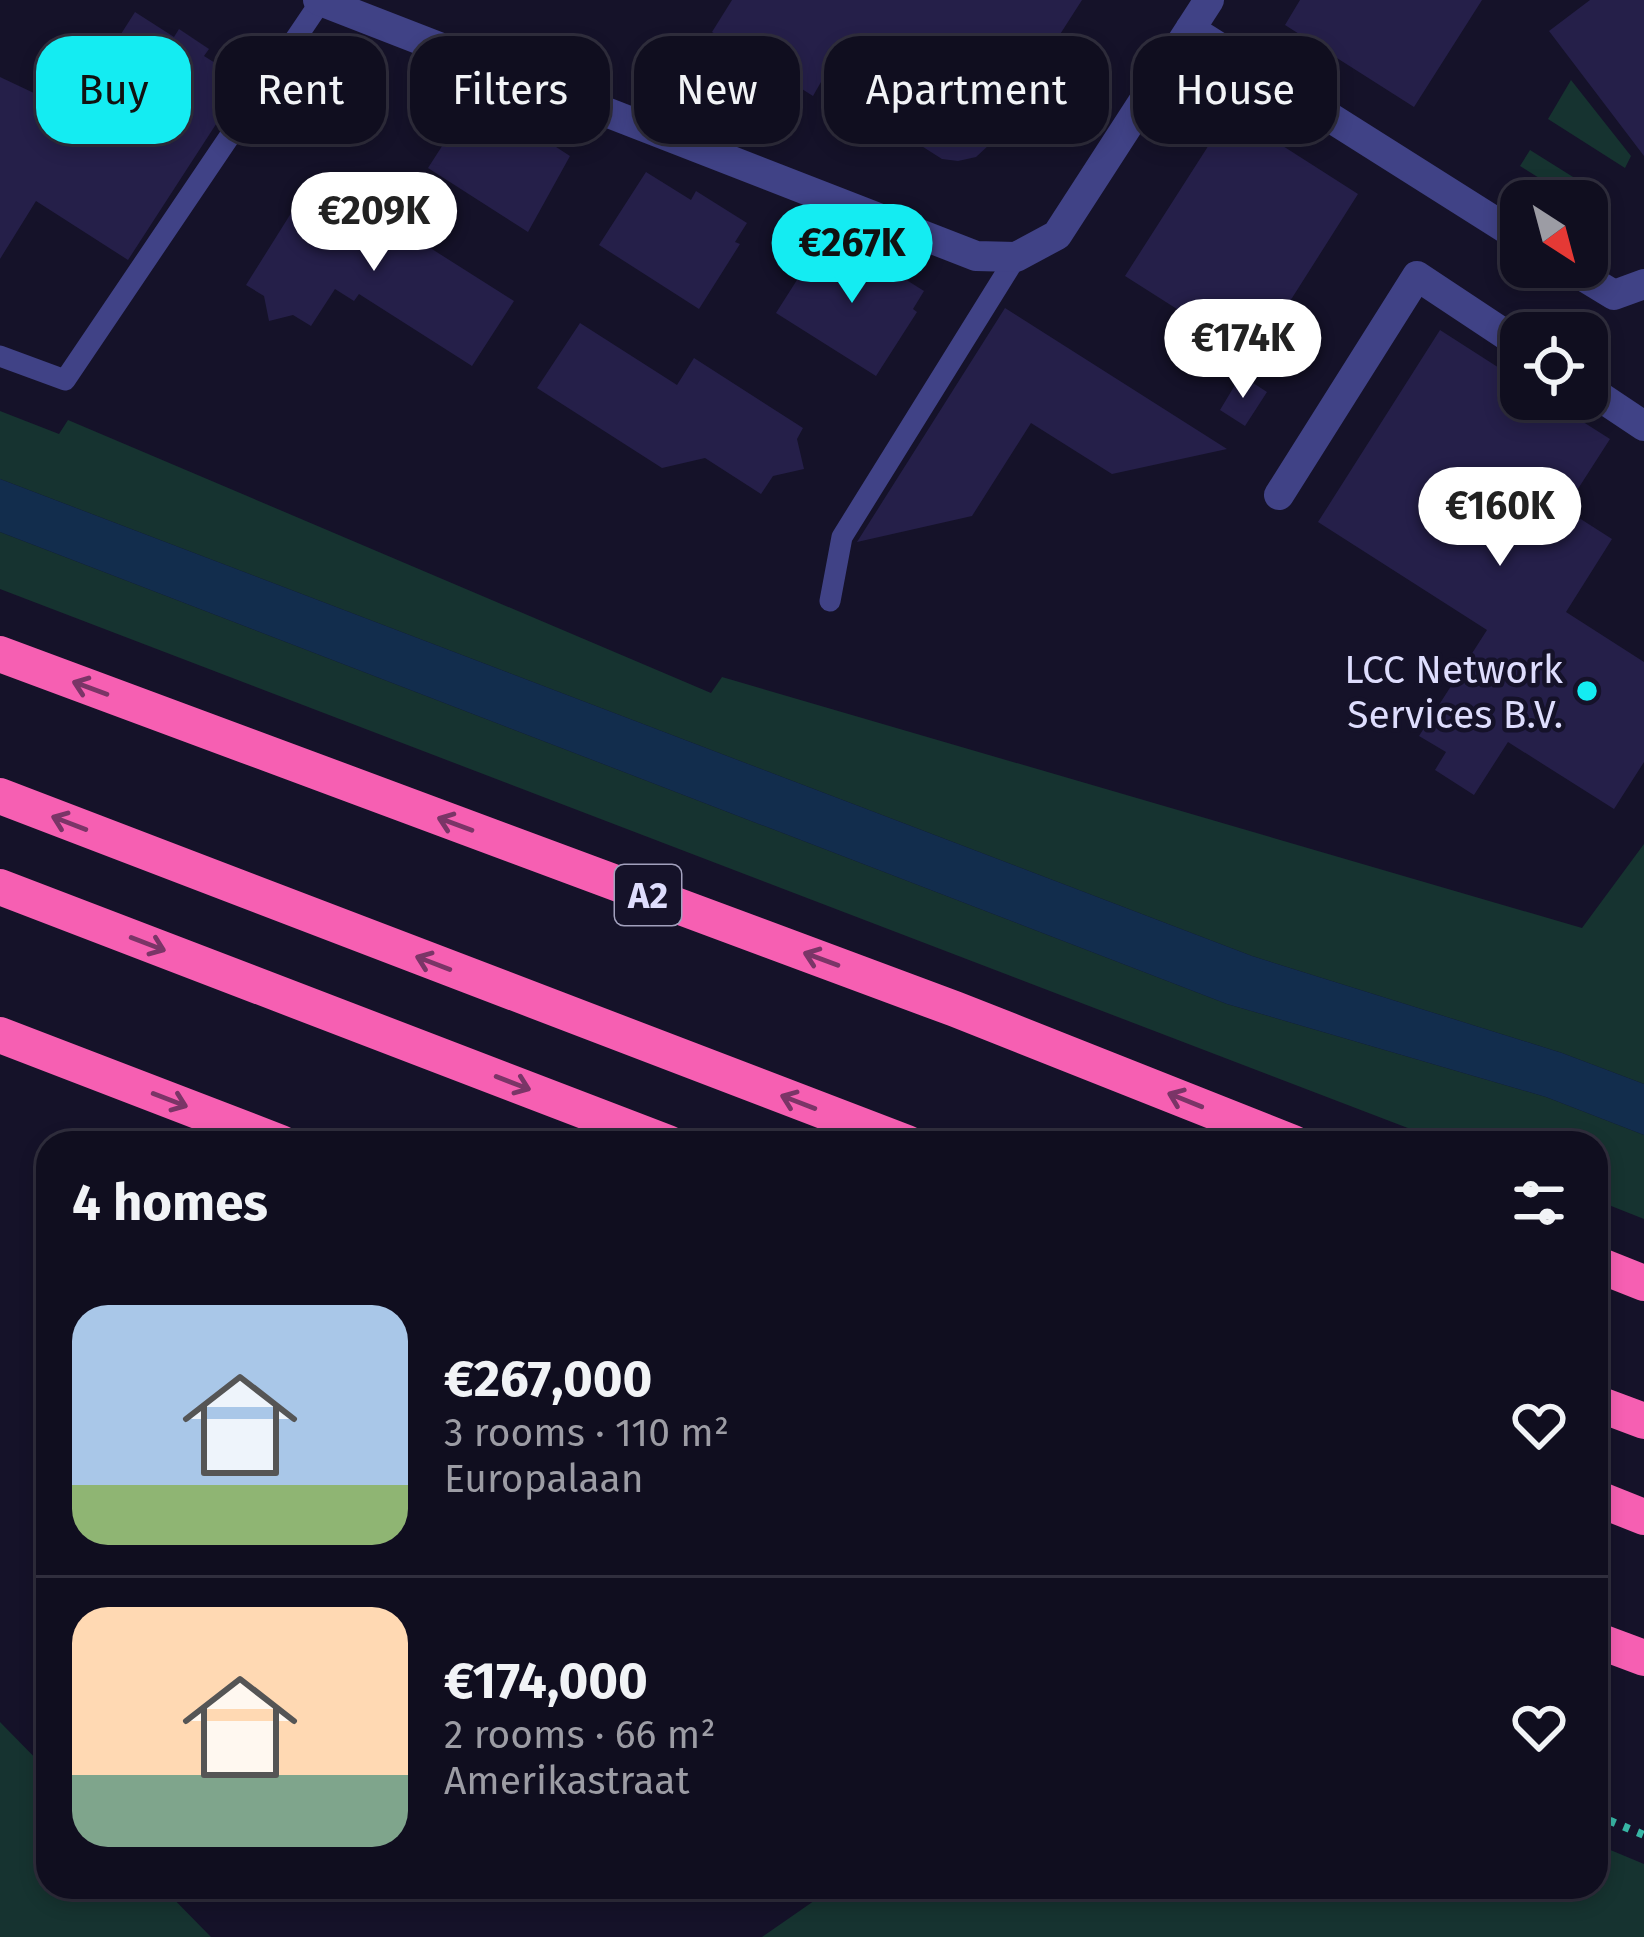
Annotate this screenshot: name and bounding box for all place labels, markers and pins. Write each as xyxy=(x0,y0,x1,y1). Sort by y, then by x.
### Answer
pin: €209K xyxy=(290,172,458,274)
pin: €267K xyxy=(768,204,936,306)
pin: €174K xyxy=(1159,299,1327,401)
pin: €160K xyxy=(1416,467,1584,569)
place label: LCC Network Services B.V. xyxy=(1344,647,1563,738)
marker: LCC Network Services B.V. xyxy=(1574,678,1600,704)

